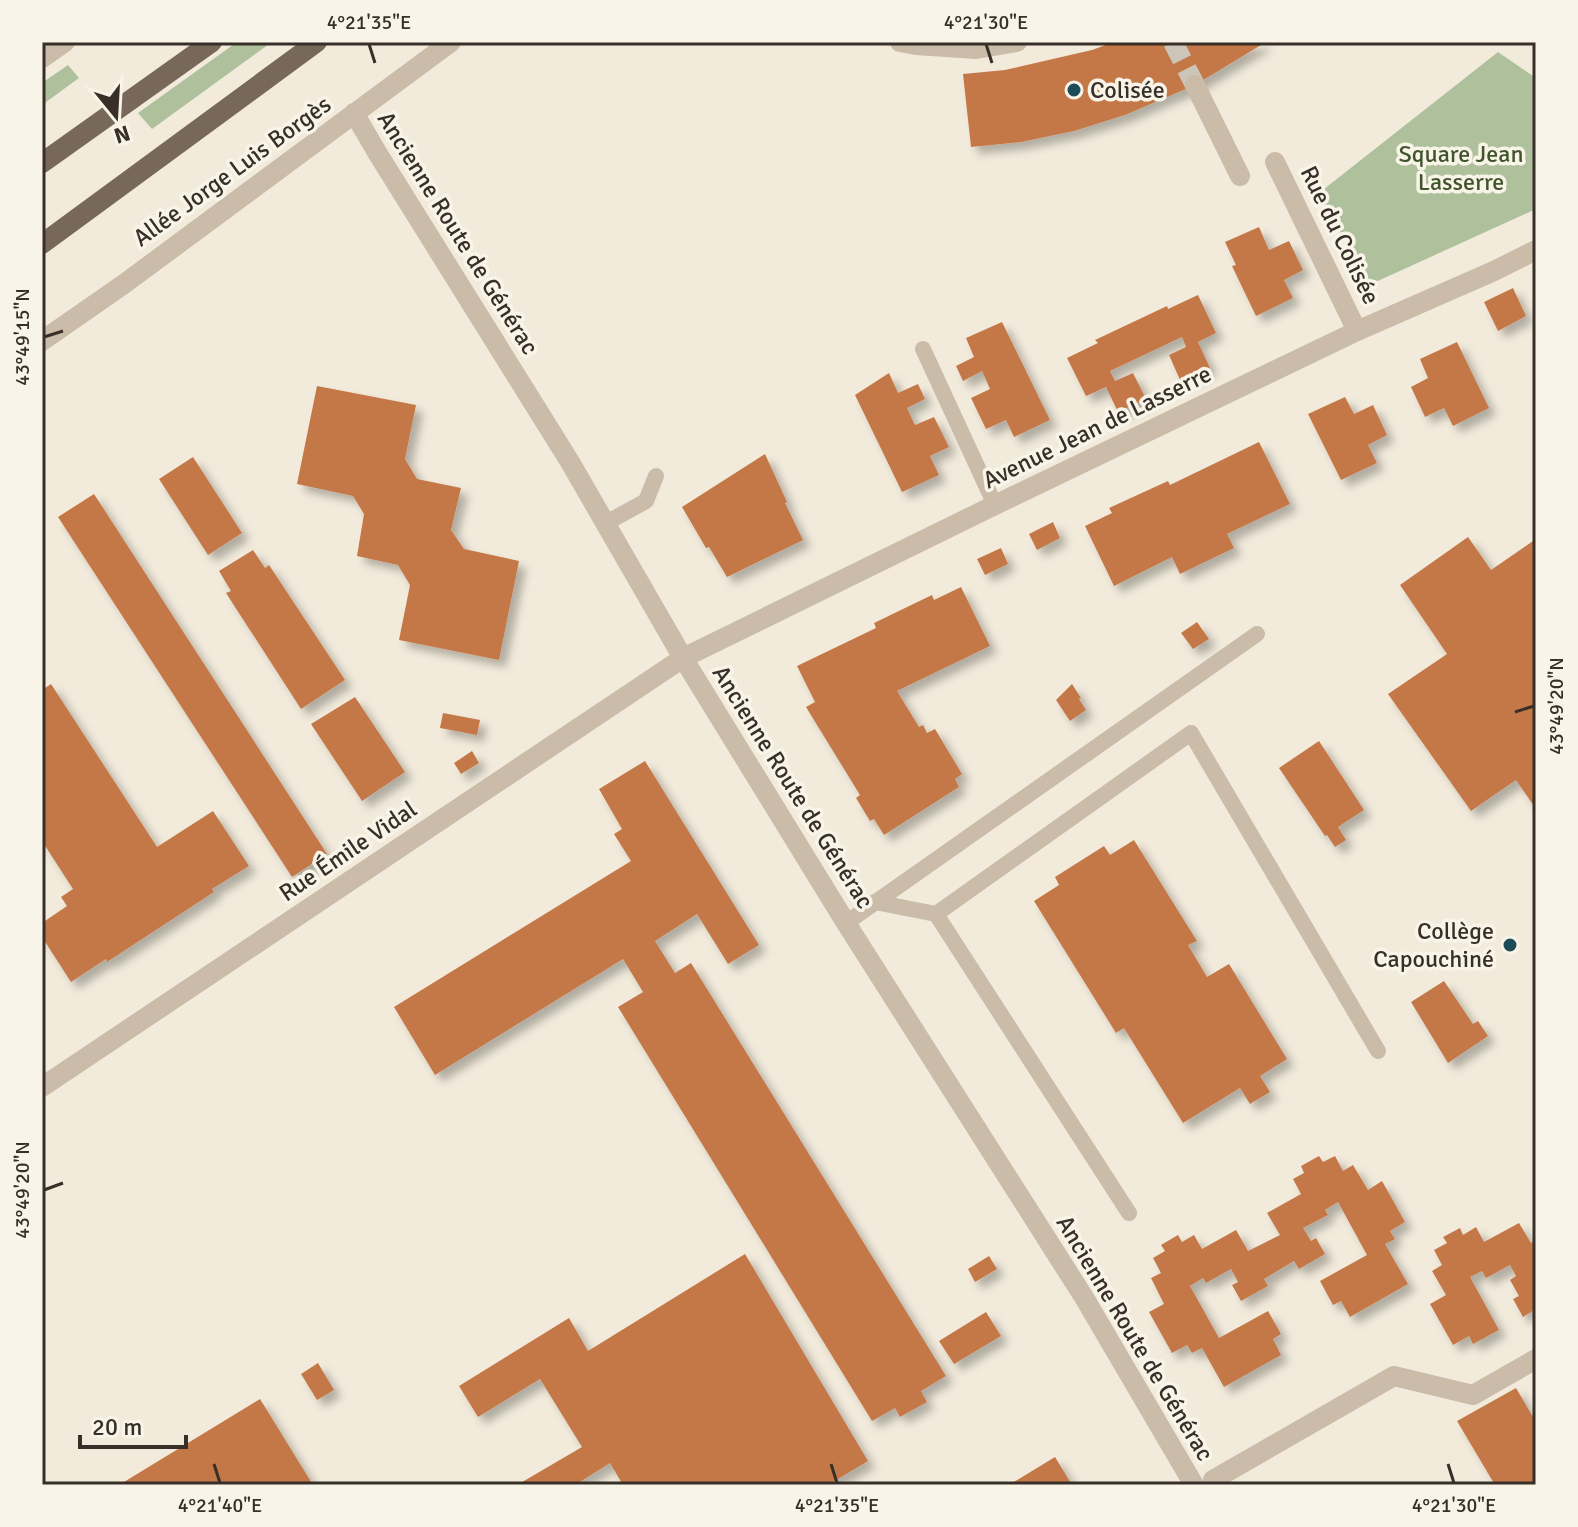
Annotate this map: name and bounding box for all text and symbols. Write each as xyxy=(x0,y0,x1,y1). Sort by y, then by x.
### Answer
text: 4°21'35"E xyxy=(327,10,411,35)
text: 4°21'30"E xyxy=(944,10,1028,35)
place label: Colisée xyxy=(1090,75,1165,105)
north arrow xyxy=(76,76,156,156)
marker: Colisée xyxy=(1065,81,1083,99)
street label: Allée Jorge Luis Borgès xyxy=(127,89,337,253)
street label: Ancienne Route de Générac xyxy=(371,106,545,360)
text: N xyxy=(111,119,133,150)
park label: Square Jean Lasserre xyxy=(1398,139,1524,197)
street label: Rue du Colisée xyxy=(1294,161,1386,309)
text: 43°49'15"N xyxy=(10,288,35,386)
street label: Avenue Jean de Lasserre xyxy=(978,359,1216,495)
text: 43°49'20"N xyxy=(1544,657,1569,755)
street label: Ancienne Route de Générac xyxy=(706,660,880,914)
street label: Rue Émile Vidal xyxy=(273,794,423,908)
place label: Collège Capouchiné xyxy=(1373,916,1494,974)
marker: Collège Capouchiné xyxy=(1501,936,1519,954)
text: 43°49'20"N xyxy=(10,1141,35,1239)
street label: Ancienne Route de Générac xyxy=(1050,1210,1220,1466)
scale bar xyxy=(80,1399,186,1449)
text: 20 m xyxy=(92,1412,142,1442)
text: 4°21'40"E xyxy=(178,1493,262,1518)
text: 4°21'35"E xyxy=(795,1493,879,1518)
text: 4°21'30"E xyxy=(1412,1493,1496,1518)

